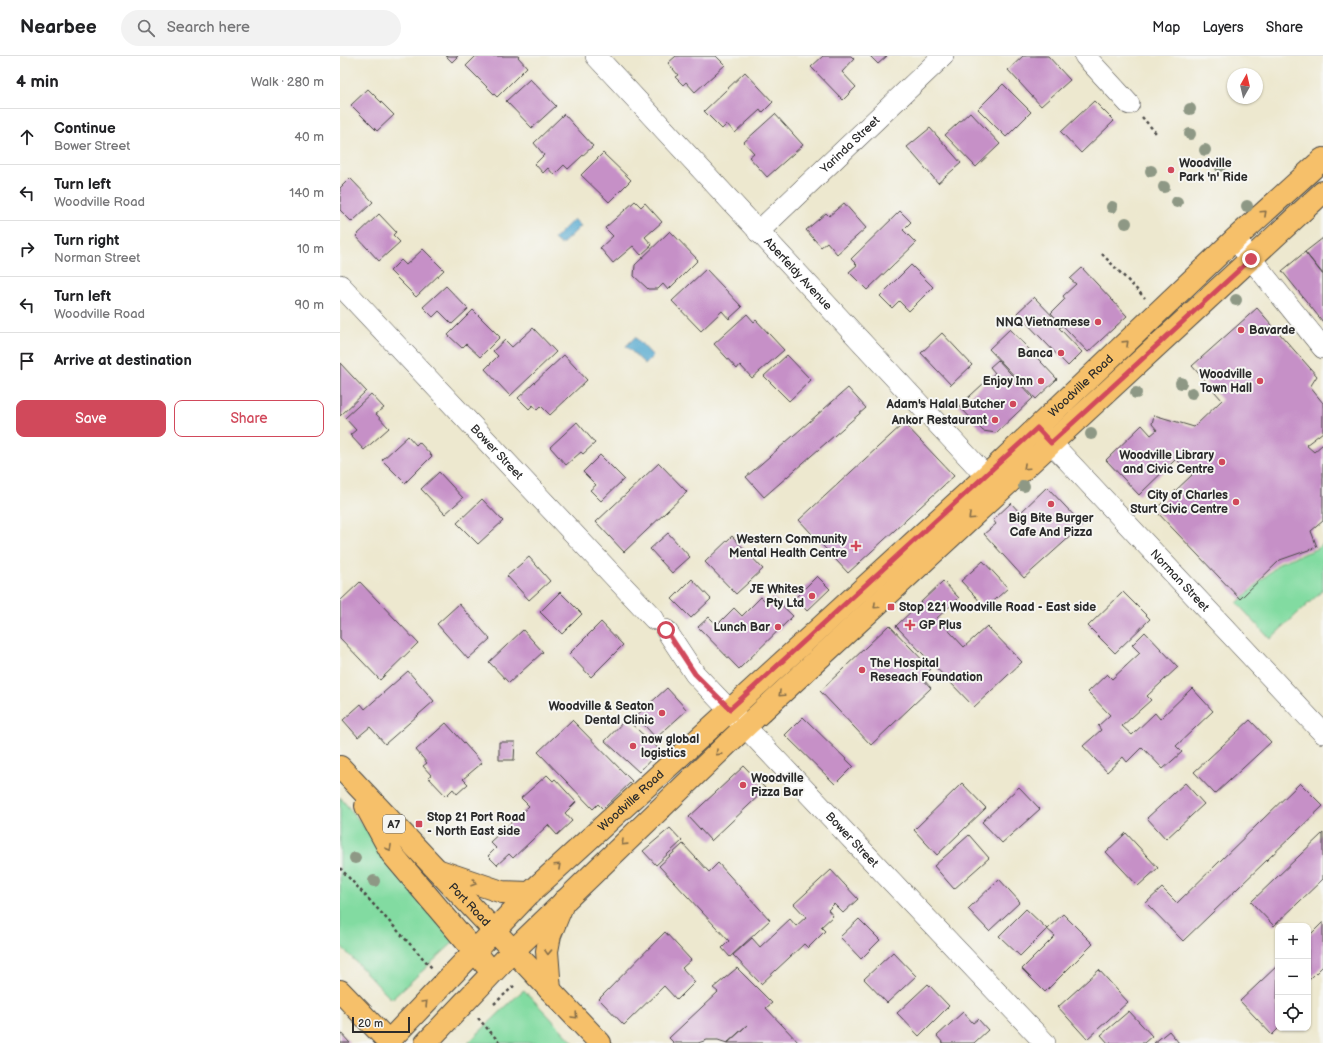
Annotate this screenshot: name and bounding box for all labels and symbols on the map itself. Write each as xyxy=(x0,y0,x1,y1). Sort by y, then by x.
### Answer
north arrow xyxy=(1227,68,1263,104)
street label: Yarinda Street xyxy=(816,112,883,177)
place label: Woodville Park 'n' Ride xyxy=(1179,156,1248,185)
marker: Woodville Park 'n' Ride xyxy=(1166,165,1176,175)
one-way arrow xyxy=(1259,210,1267,218)
street label: Aberfeldy Avenue xyxy=(761,234,835,313)
route end xyxy=(1242,250,1260,268)
place label: NNQ Vietnamese xyxy=(996,315,1090,330)
marker: NNQ Vietnamese xyxy=(1093,317,1103,327)
place label: Bavarde xyxy=(1249,323,1295,338)
marker: Bavarde xyxy=(1236,325,1246,335)
one-way arrow xyxy=(1121,340,1129,348)
place label: Banca xyxy=(1018,346,1053,361)
marker: Banca xyxy=(1056,348,1066,358)
street label: Woodville Road xyxy=(1045,351,1116,420)
place label: Woodville Town Hall xyxy=(1199,367,1252,396)
place label: Enjoy Inn xyxy=(983,374,1033,389)
marker: Enjoy Inn xyxy=(1036,376,1046,386)
marker: Woodville Town Hall xyxy=(1255,376,1265,386)
place label: Adam's Halal Butcher xyxy=(885,397,1005,412)
marker: Adam's Halal Butcher xyxy=(1008,399,1018,409)
place label: Ankor Restaurant xyxy=(891,413,987,428)
marker: Ankor Restaurant xyxy=(990,415,1000,425)
street label: Bower Street xyxy=(467,421,527,483)
place label: Woodville Library and Civic Centre xyxy=(1119,448,1214,477)
marker: Woodville Library and Civic Centre xyxy=(1217,457,1227,467)
one-way arrow xyxy=(1023,462,1030,469)
place label: City of Charles Sturt Civic Centre xyxy=(1130,488,1228,517)
marker: City of Charles Sturt Civic Centre xyxy=(1231,497,1241,507)
marker: Big Bite Burger Cafe And Pizza xyxy=(1046,499,1056,509)
place label: Big Bite Burger Cafe And Pizza xyxy=(1009,511,1094,540)
one-way arrow xyxy=(968,513,976,520)
place label: Western Community Mental Health Centre xyxy=(729,532,848,561)
marker: Western Community Mental Health Centre xyxy=(850,540,862,552)
street label: Norman Street xyxy=(1147,546,1213,615)
place label: JE Whites Pty Ltd xyxy=(750,582,804,611)
marker: JE Whites Pty Ltd xyxy=(807,591,817,601)
place label: Stop 221 Woodville Road - East side xyxy=(899,600,1096,615)
one-way arrow xyxy=(873,601,881,609)
marker: Stop 221 Woodville Road - East side xyxy=(886,602,896,612)
place label: GP Plus xyxy=(919,618,962,633)
marker: GP Plus xyxy=(904,619,916,631)
place label: Lunch Bar xyxy=(713,620,770,635)
route start xyxy=(657,621,675,639)
marker: Lunch Bar xyxy=(773,622,783,632)
place label: The Hospital Reseach Foundation xyxy=(870,656,983,685)
marker: The Hospital Reseach Foundation xyxy=(857,665,867,675)
one-way arrow xyxy=(778,689,785,696)
place label: Woodville & Seaton Dental Clinic xyxy=(548,699,654,728)
marker: Woodville & Seaton Dental Clinic xyxy=(657,708,667,718)
place label: now global logistics xyxy=(641,732,699,761)
marker: now global logistics xyxy=(628,741,638,751)
one-way arrow xyxy=(715,748,723,756)
street label: Woodville Road xyxy=(595,767,667,835)
place label: Woodville Pizza Bar xyxy=(751,771,804,800)
marker: Woodville Pizza Bar xyxy=(738,780,748,790)
street label: Bower Street xyxy=(822,809,882,871)
place label: Stop 21 Port Road - North East side xyxy=(427,810,525,839)
road number: A7 xyxy=(383,815,405,833)
marker: Stop 21 Port Road - North East side xyxy=(414,819,424,829)
one-way arrow xyxy=(621,838,629,846)
one-way arrow xyxy=(384,844,392,851)
one-way arrow xyxy=(553,864,561,871)
one-way arrow xyxy=(471,878,478,887)
street label: Port Road xyxy=(445,880,494,930)
one-way arrow xyxy=(544,949,552,955)
one-way arrow xyxy=(420,1000,428,1008)
one-way arrow xyxy=(570,1011,577,1019)
scale bar xyxy=(352,1015,410,1034)

